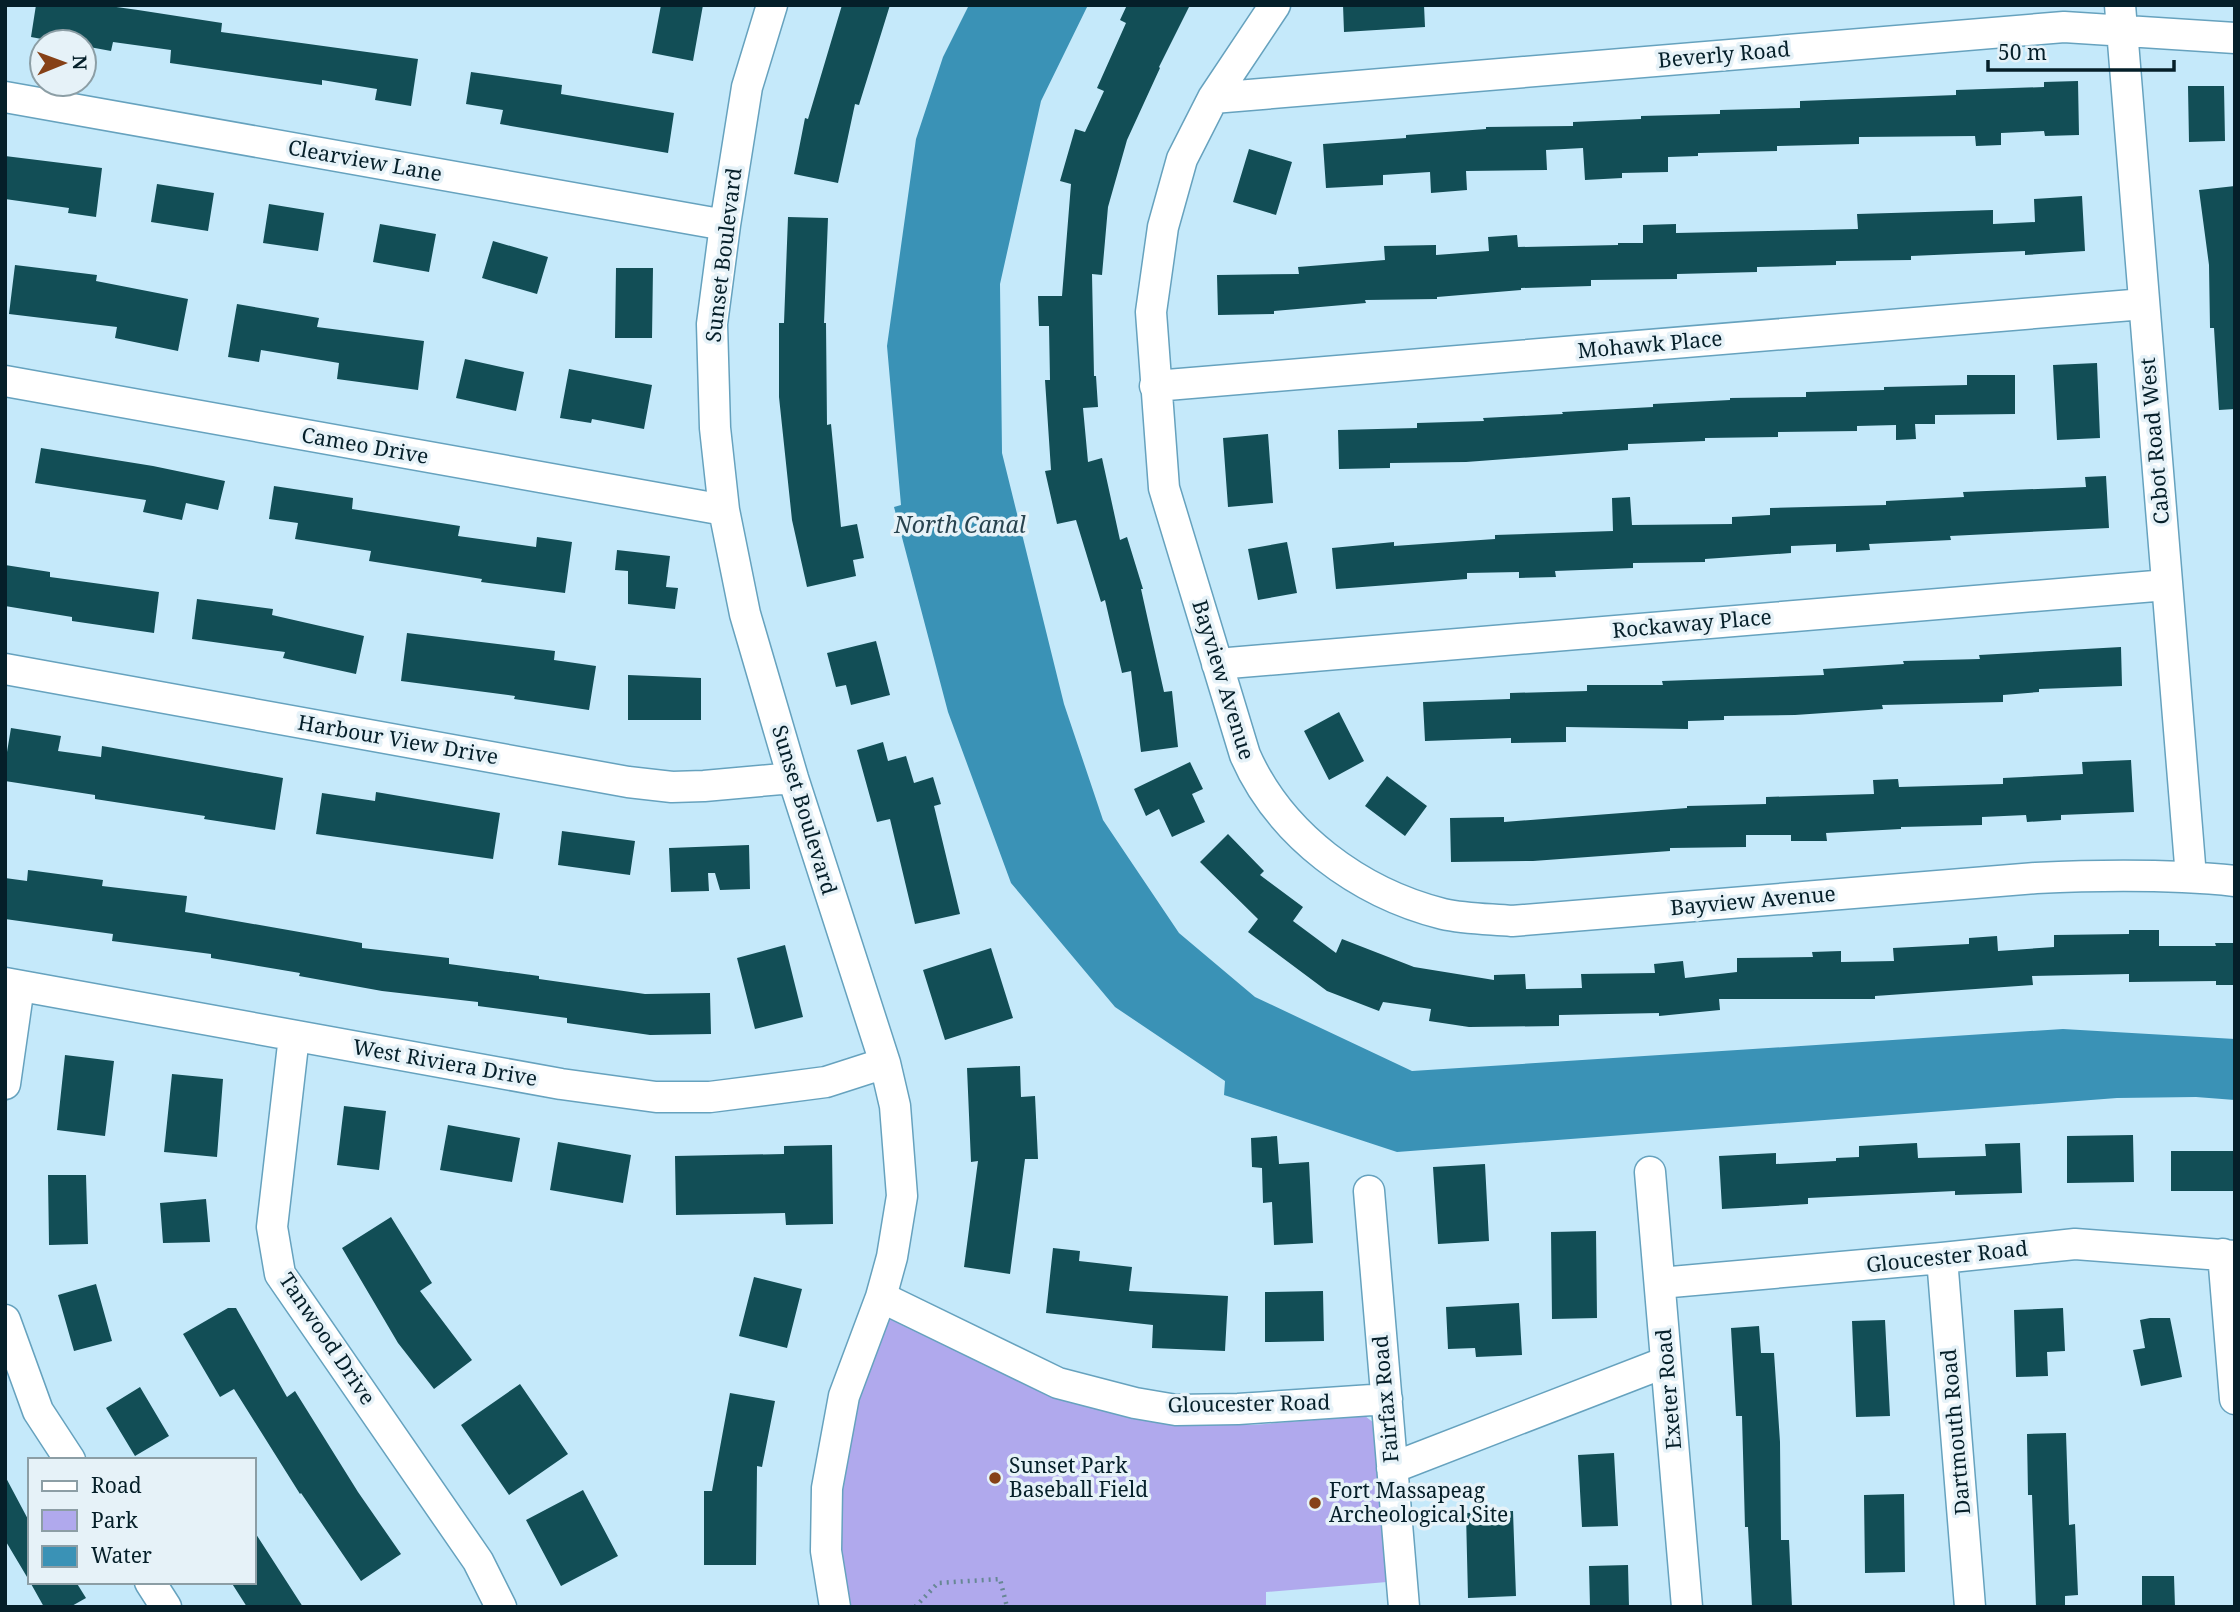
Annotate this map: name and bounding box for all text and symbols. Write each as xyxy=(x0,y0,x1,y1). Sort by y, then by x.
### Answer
north arrow xyxy=(28,28,98,98)
scale bar xyxy=(1988,28,2174,72)
street label: Beverly Road xyxy=(1657,34,1791,74)
text: 50 m xyxy=(1998,38,2047,66)
text: N xyxy=(67,55,93,70)
street label: Clearview Lane xyxy=(286,133,444,187)
street label: Sunset Boulevard xyxy=(698,166,748,344)
street label: Mohawk Place xyxy=(1576,324,1724,364)
street label: Cabot Road West xyxy=(2133,356,2175,526)
street label: Cameo Drive xyxy=(299,420,431,470)
water label: North Canal xyxy=(893,508,1026,540)
street label: Bayview Avenue xyxy=(1186,596,1262,763)
street label: Rockaway Place xyxy=(1611,602,1773,644)
street label: Harbour View Drive xyxy=(296,708,501,770)
street label: Sunset Boulevard xyxy=(766,722,844,898)
street label: Bayview Avenue xyxy=(1669,879,1837,921)
street label: West Riviera Drive xyxy=(351,1032,540,1092)
street label: Gloucester Road xyxy=(1865,1234,2029,1278)
street label: Tanwood Drive xyxy=(273,1267,382,1410)
street label: Exeter Road xyxy=(1649,1327,1687,1451)
street label: Fairfax Road xyxy=(1365,1334,1405,1464)
street label: Dartmouth Road xyxy=(1934,1348,1976,1516)
street label: Gloucester Road xyxy=(1167,1388,1331,1418)
place label: Sunset Park Baseball Field xyxy=(1009,1451,1148,1503)
legend xyxy=(28,1458,256,1584)
marker: Sunset Park Baseball Field xyxy=(987,1470,1003,1486)
text: Road xyxy=(91,1471,142,1499)
place label: Fort Massapeag Archeological Site xyxy=(1329,1476,1508,1528)
marker: Fort Massapeag Archeological Site xyxy=(1307,1495,1323,1511)
text: Park xyxy=(91,1506,138,1534)
text: Water xyxy=(91,1541,152,1569)

